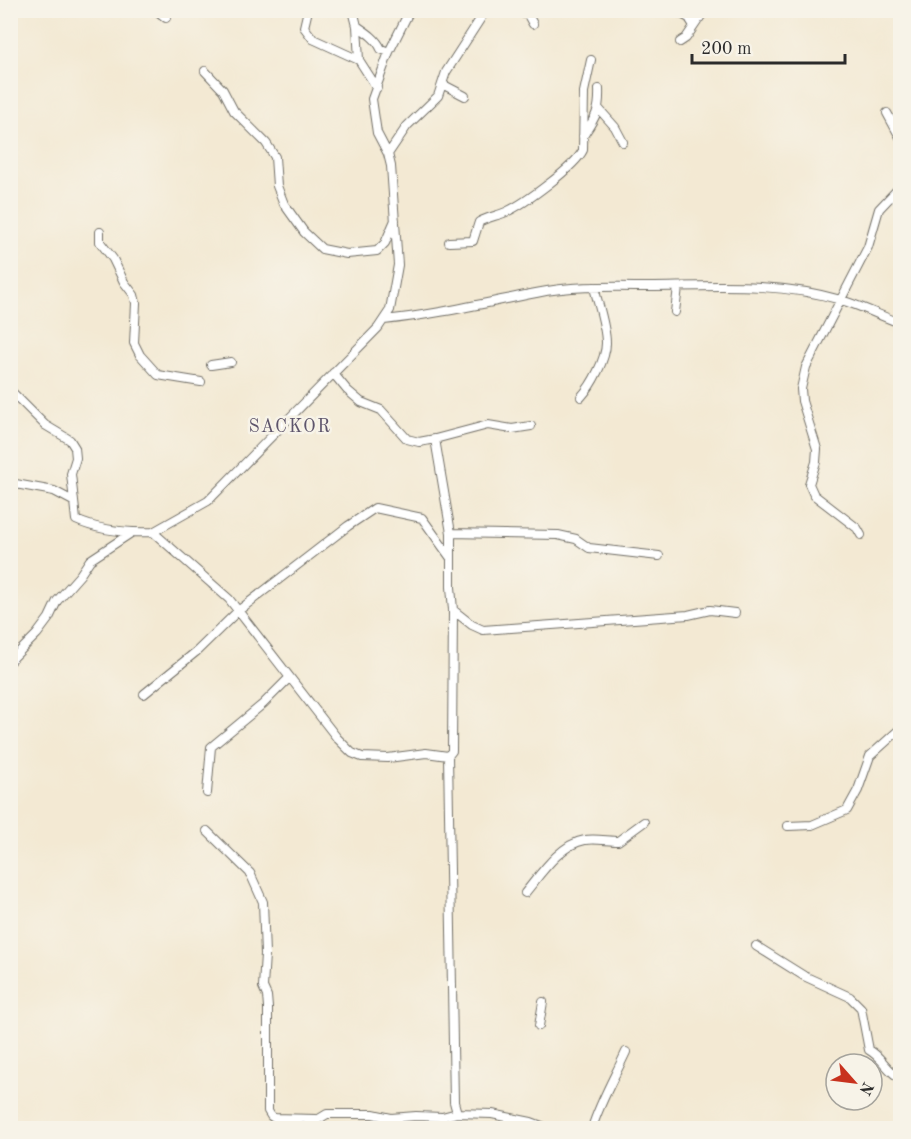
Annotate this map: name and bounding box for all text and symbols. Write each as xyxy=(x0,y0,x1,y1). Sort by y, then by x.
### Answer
scale bar xyxy=(692,27,845,65)
text: 200 m xyxy=(701,40,752,58)
district label: SACKOR xyxy=(248,418,332,436)
north arrow xyxy=(824,1052,884,1112)
text: N xyxy=(855,1079,875,1098)

